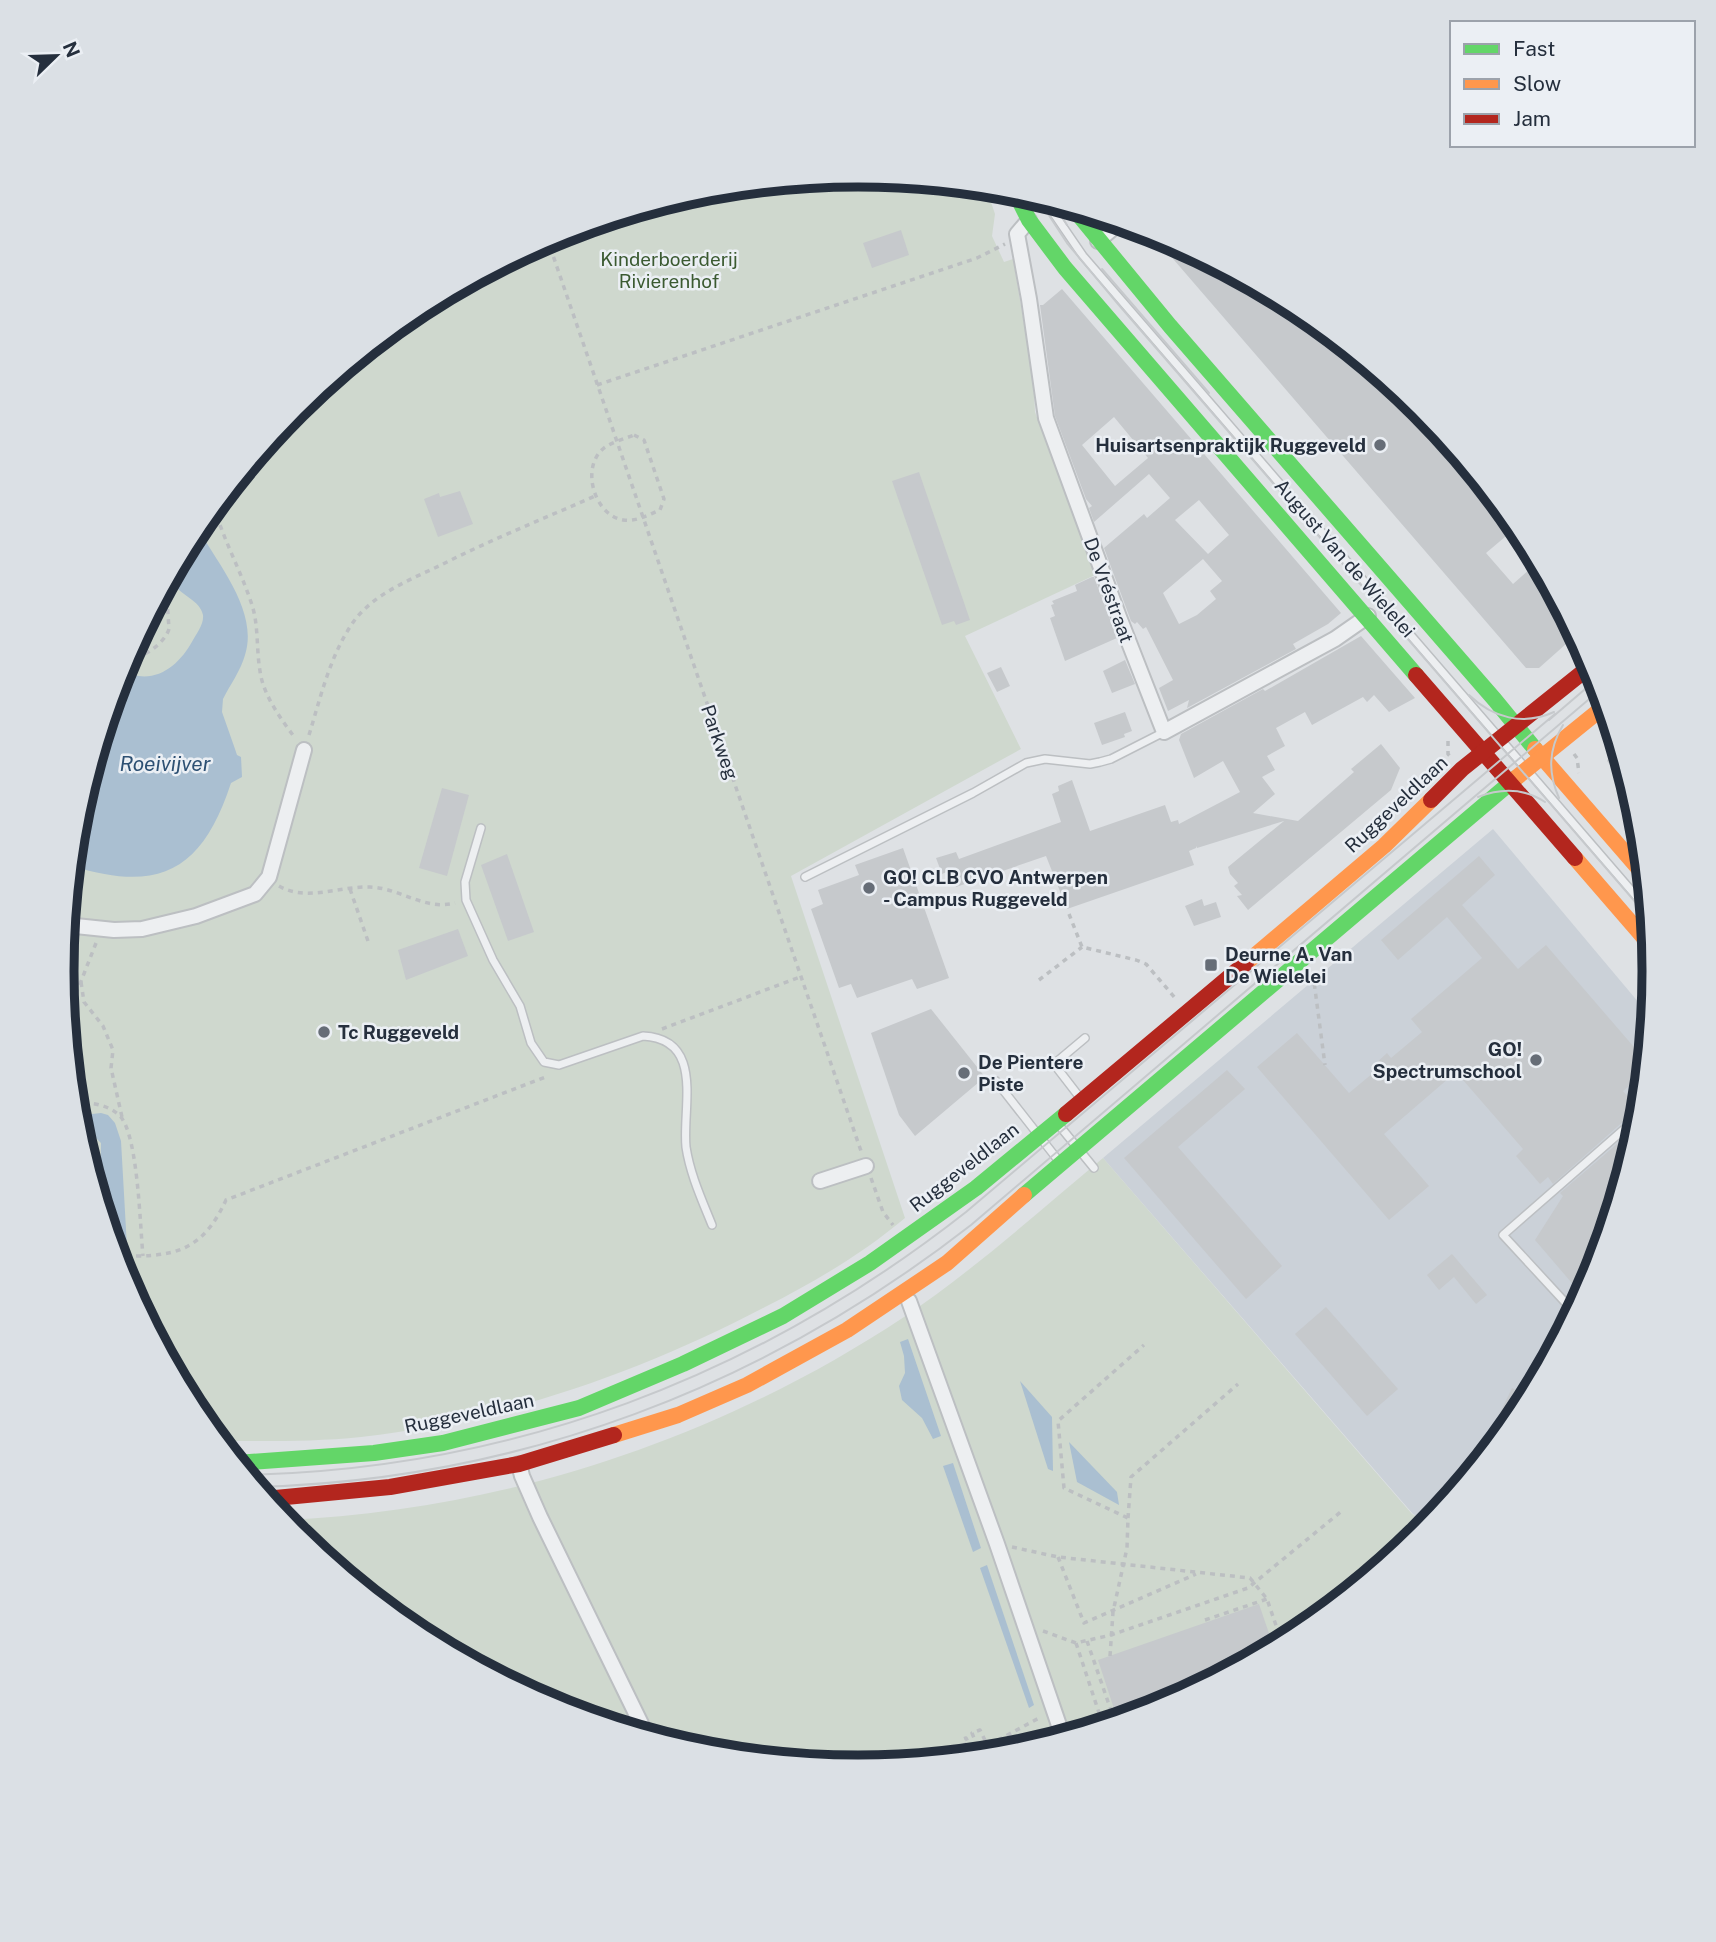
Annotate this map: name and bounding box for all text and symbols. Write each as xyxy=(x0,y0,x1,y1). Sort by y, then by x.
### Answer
north arrow xyxy=(21,21,91,91)
legend xyxy=(1450,21,1695,147)
text: Fast xyxy=(1513,36,1555,61)
text: N xyxy=(59,38,85,60)
text: Slow xyxy=(1513,71,1561,96)
text: Jam xyxy=(1513,106,1551,131)
park label: Kinderboerderij Rivierenhof xyxy=(600,248,738,292)
place label: Huisartsenpraktijk Ruggeveld xyxy=(1095,434,1366,456)
marker: Huisartsenpraktijk Ruggeveld xyxy=(1372,437,1388,453)
street label: August Van de Wielelei xyxy=(1270,474,1420,642)
street label: De Vréstraat xyxy=(1080,534,1138,646)
street label: Parkweg xyxy=(697,702,743,783)
water label: Roeivijver xyxy=(119,751,212,776)
street label: Ruggeveldlaan xyxy=(1340,751,1452,857)
place label: GO! CLB CVO Antwerpen - Campus Ruggeveld xyxy=(883,866,1108,910)
marker: GO! CLB CVO Antwerpen - Campus Ruggeveld xyxy=(861,880,877,896)
place label: Deurne A. Van De Wielelei xyxy=(1225,943,1353,987)
marker: Deurne A. Van De Wielelei xyxy=(1203,957,1219,973)
place label: Tc Ruggeveld xyxy=(338,1021,459,1043)
marker: Tc Ruggeveld xyxy=(316,1024,332,1040)
place label: GO! Spectrumschool xyxy=(1373,1038,1522,1082)
place label: De Pientere Piste xyxy=(978,1051,1084,1095)
marker: GO! Spectrumschool xyxy=(1528,1052,1544,1068)
marker: De Pientere Piste xyxy=(956,1065,972,1081)
street label: Ruggeveldlaan xyxy=(905,1118,1023,1216)
street label: Ruggeveldlaan xyxy=(402,1389,536,1437)

